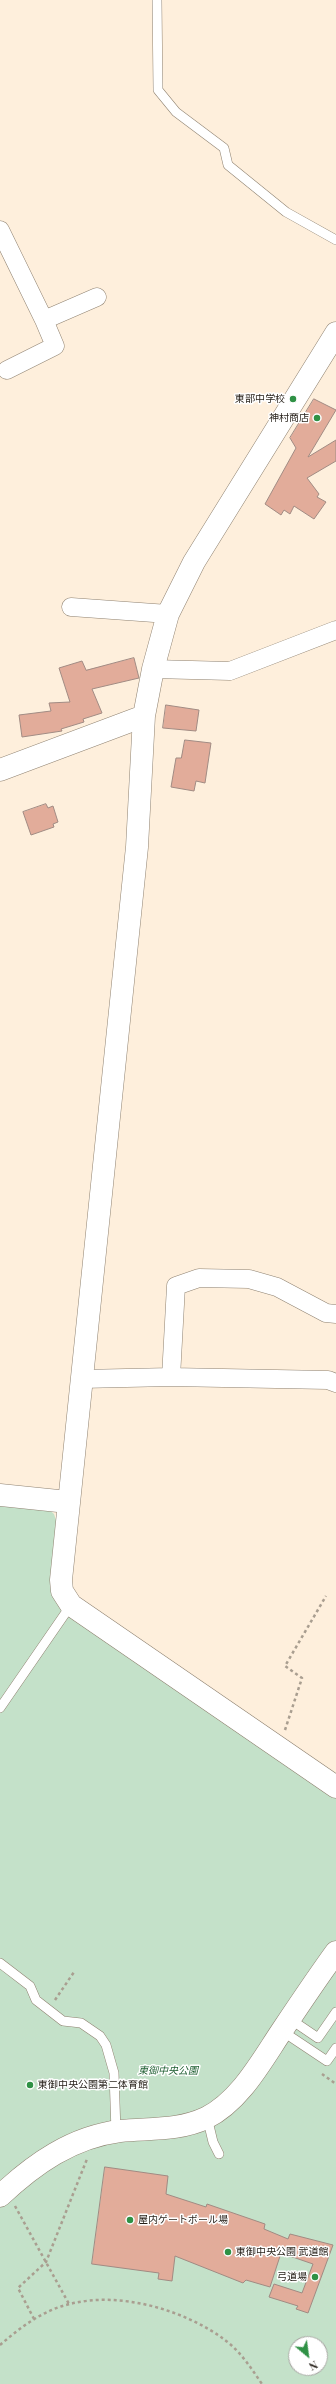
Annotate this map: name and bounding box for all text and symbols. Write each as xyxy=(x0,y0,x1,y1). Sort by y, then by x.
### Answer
place label: 東部中学校 xyxy=(235,393,285,405)
marker: 東部中学校 xyxy=(288,394,298,404)
place label: 神村商店 xyxy=(269,412,309,424)
marker: 神村商店 xyxy=(312,413,322,423)
park label: 東御中央公園 xyxy=(138,2065,198,2077)
place label: 東御中央公園第二体育館 xyxy=(38,2079,148,2091)
marker: 東御中央公園第二体育館 xyxy=(25,2080,35,2090)
place label: 屋内ゲートボール場 xyxy=(138,2214,228,2226)
marker: 屋内ゲートボール場 xyxy=(125,2215,135,2225)
place label: 東御中央公園 武道館 xyxy=(236,2246,328,2258)
marker: 東御中央公園 武道館 xyxy=(223,2247,233,2257)
place label: 弓道場 xyxy=(277,2271,307,2283)
marker: 弓道場 xyxy=(310,2272,320,2282)
north arrow xyxy=(288,2336,328,2376)
text: N xyxy=(306,2358,321,2375)

